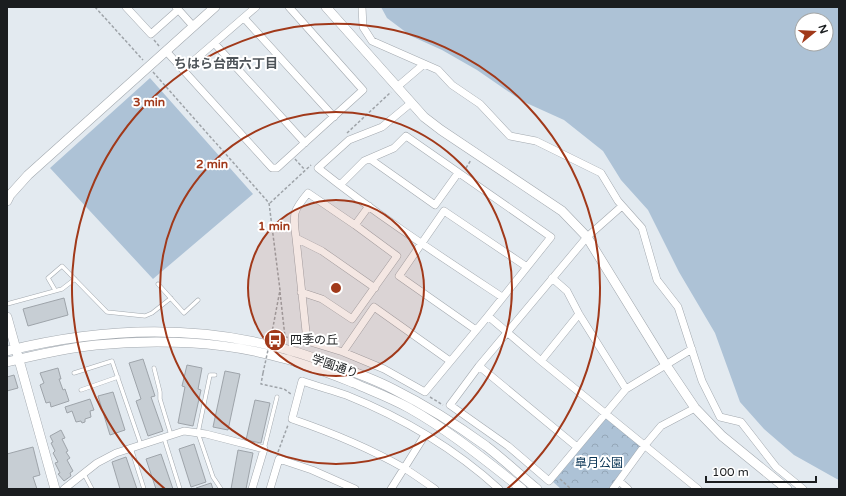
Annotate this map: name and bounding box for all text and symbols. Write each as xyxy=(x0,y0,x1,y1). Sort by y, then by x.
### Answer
north arrow xyxy=(794,12,834,52)
text: N xyxy=(815,23,831,35)
district label: ちはら台西六丁目 xyxy=(174,56,278,72)
text: 3 min xyxy=(133,95,165,109)
text: 2 min xyxy=(196,157,228,171)
text: 1 min xyxy=(258,219,290,233)
centre of rings xyxy=(329,281,343,295)
bus stop icon: 四季の丘 xyxy=(262,327,288,353)
place label: 四季の丘 xyxy=(290,333,338,347)
street label: 学園通り xyxy=(310,352,360,380)
park label: 皐月公園 xyxy=(575,456,623,470)
scale bar xyxy=(706,458,816,484)
text: 100 m xyxy=(712,465,749,479)

